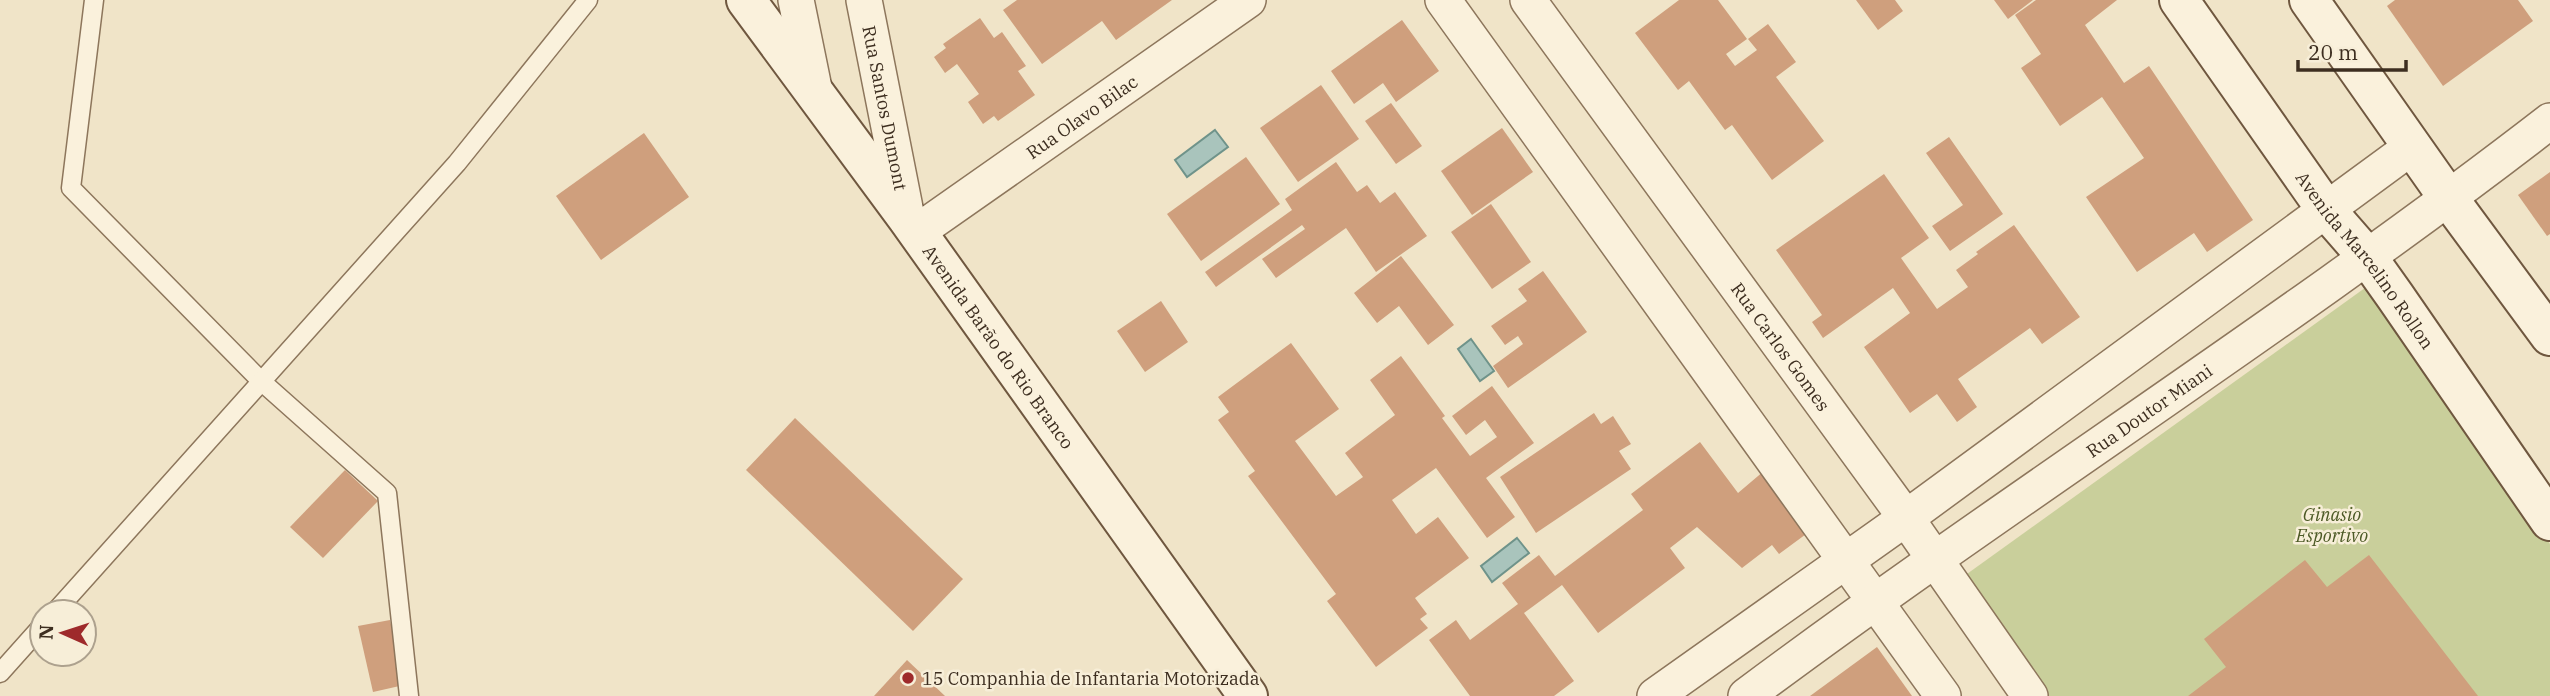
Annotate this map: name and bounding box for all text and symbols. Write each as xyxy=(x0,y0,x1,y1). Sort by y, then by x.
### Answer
street label: Rua Santos Dumont xyxy=(858,23,913,192)
scale bar xyxy=(2298,28,2406,72)
text: 20 m xyxy=(2308,38,2358,66)
street label: Rua Olavo Bilac xyxy=(1021,70,1142,164)
street label: Avenida Marcelino Rollon xyxy=(2291,167,2439,353)
street label: Avenida Barão do Rio Branco xyxy=(918,240,1079,453)
street label: Rua Carlos Gomes xyxy=(1726,278,1836,415)
street label: Rua Doutor Miani xyxy=(2082,358,2217,462)
park label: Ginasio Esportivo xyxy=(2295,503,2368,547)
north arrow xyxy=(28,598,98,668)
text: N xyxy=(34,624,58,640)
place label: 15 Companhia de Infantaria Motorizada xyxy=(922,667,1260,690)
marker: 15 Companhia de Infantaria Motorizada xyxy=(900,670,916,686)

